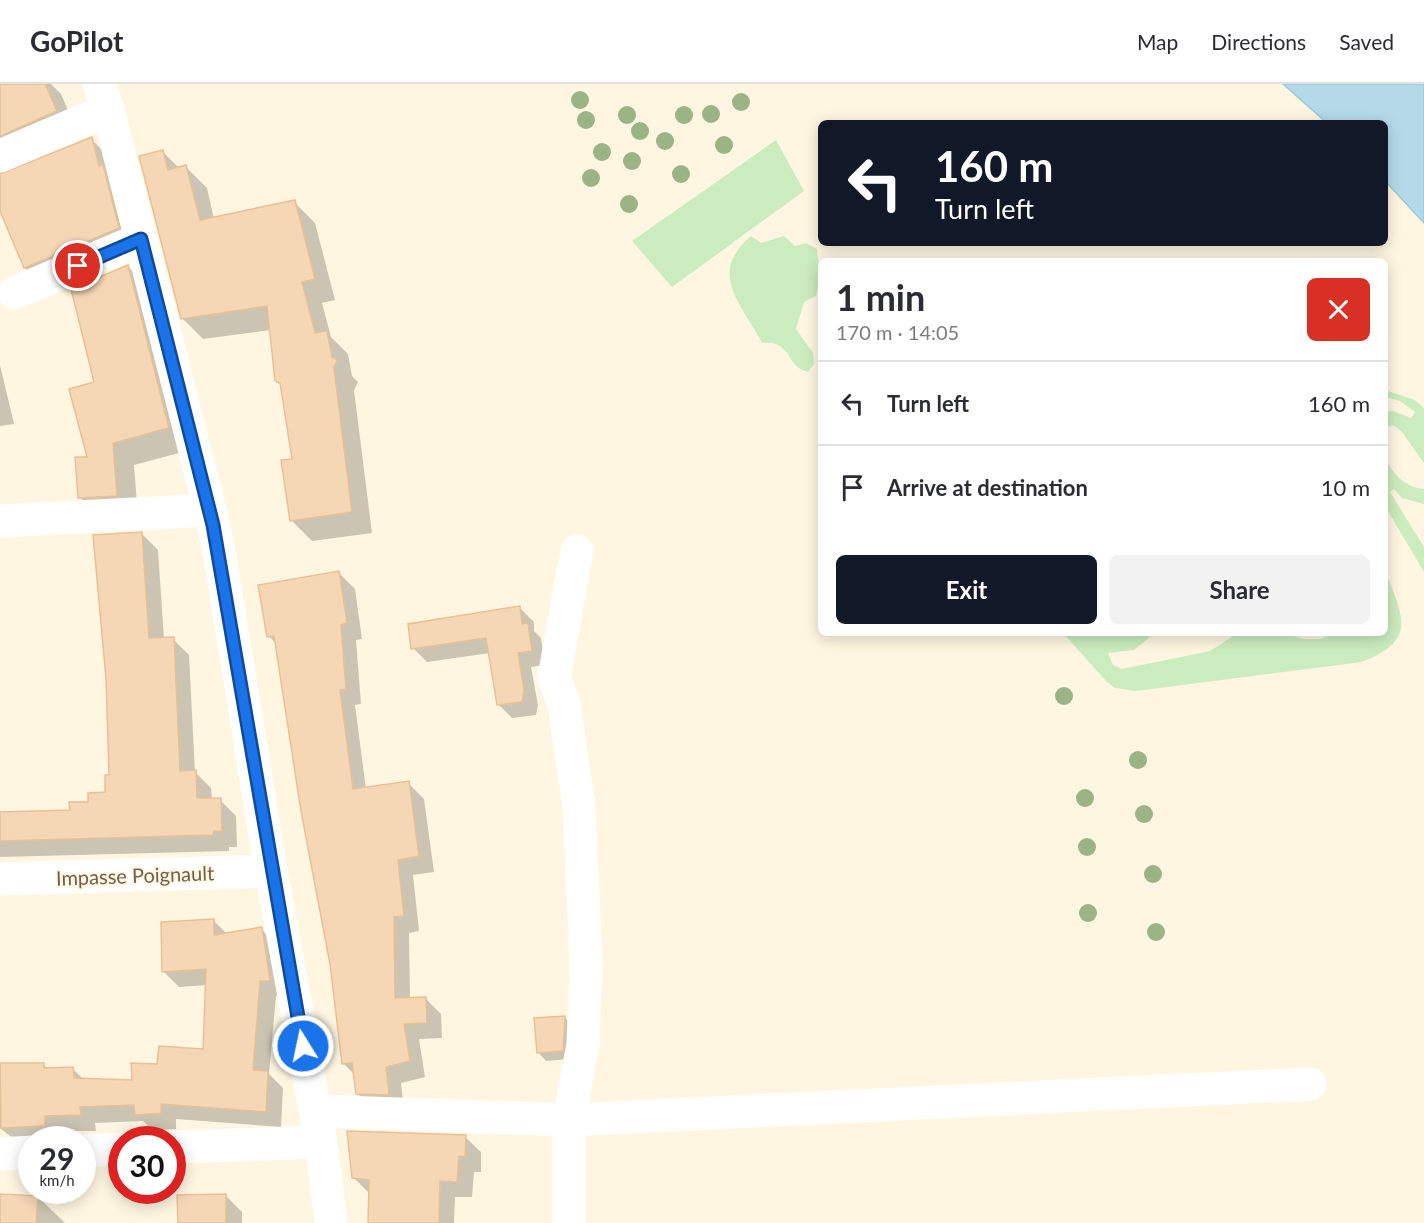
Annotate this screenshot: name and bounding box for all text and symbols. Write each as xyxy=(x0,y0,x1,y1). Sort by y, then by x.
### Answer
text: GoPilot xyxy=(30,24,123,58)
text: Map xyxy=(1137,29,1178,54)
text: Directions xyxy=(1211,29,1306,54)
text: Saved xyxy=(1339,29,1394,54)
text: 160 m xyxy=(935,141,1053,191)
icon: left xyxy=(836,144,914,222)
text: Turn left xyxy=(935,192,1034,225)
pin xyxy=(52,240,103,291)
icon: arrive xyxy=(61,249,94,282)
text: 1 min xyxy=(836,275,925,319)
button: close xyxy=(1307,278,1370,341)
text: 170 m · 14:05 xyxy=(836,320,959,344)
icon: left xyxy=(836,387,869,420)
text: Turn left xyxy=(887,390,969,417)
text: 160 m xyxy=(1308,390,1370,417)
icon: arrive xyxy=(836,471,869,504)
text: Arrive at destination xyxy=(887,474,1088,501)
text: 10 m xyxy=(1321,474,1370,501)
button: Exit xyxy=(836,555,1097,624)
button: Share xyxy=(1109,555,1370,624)
street label: Impasse Poignault xyxy=(56,860,214,890)
position arrow xyxy=(271,1014,335,1078)
speed limit sign: 30 xyxy=(108,1126,186,1204)
text: 29 xyxy=(40,1140,74,1176)
text: km/h xyxy=(39,1171,75,1189)

